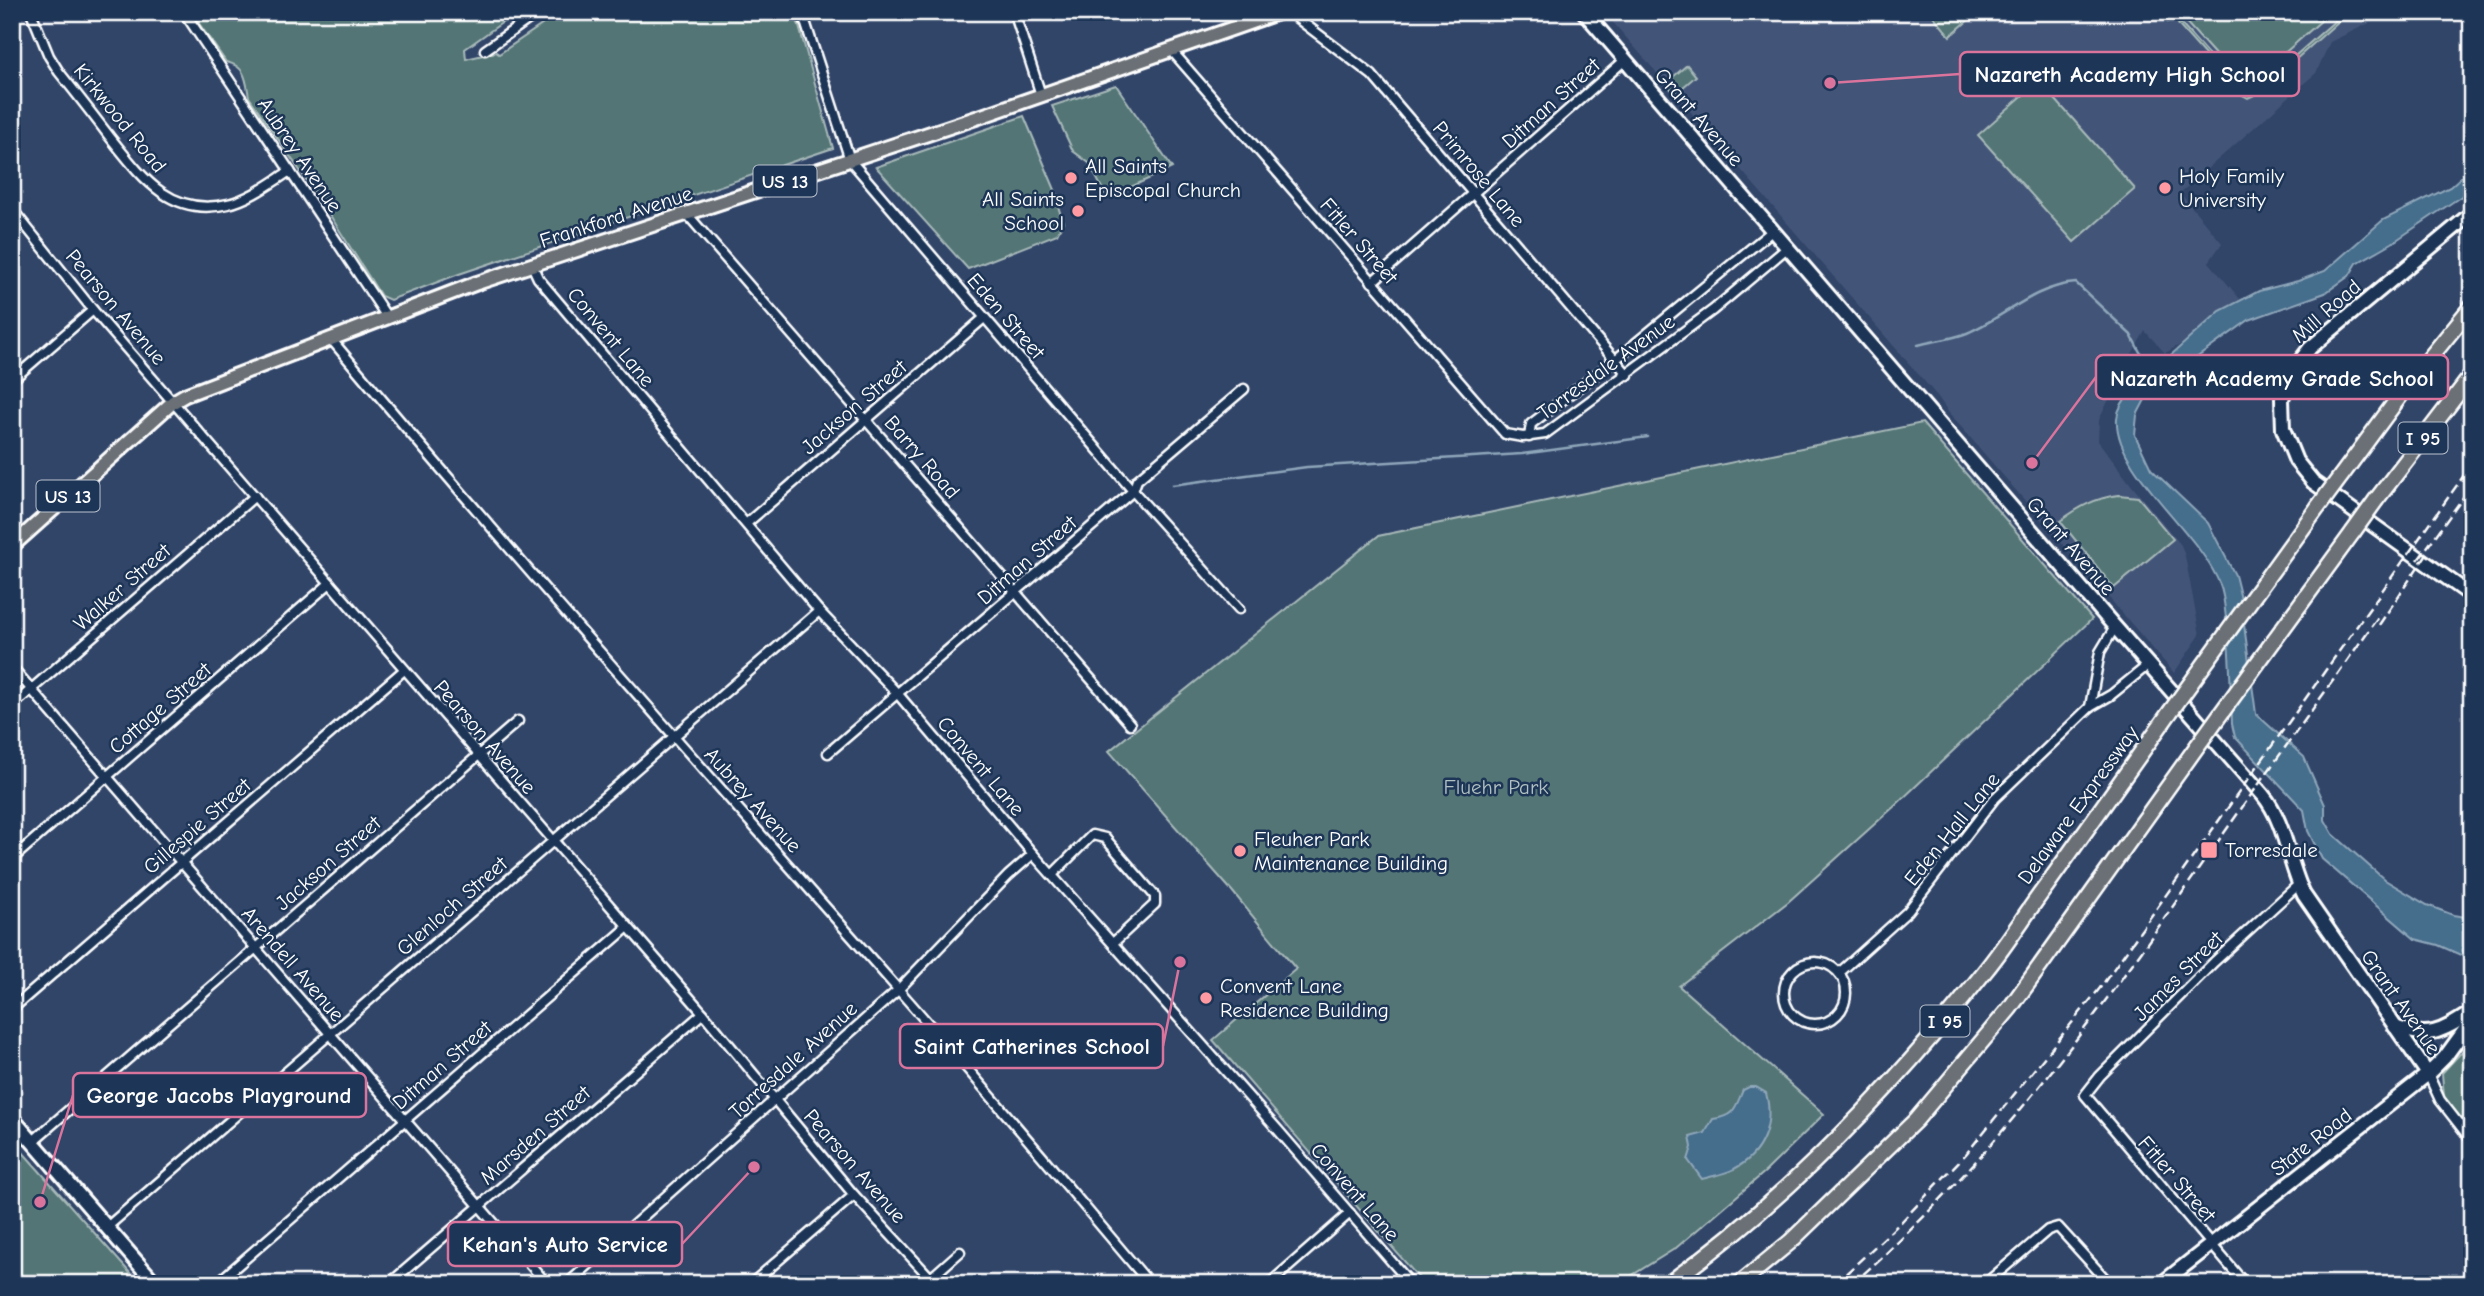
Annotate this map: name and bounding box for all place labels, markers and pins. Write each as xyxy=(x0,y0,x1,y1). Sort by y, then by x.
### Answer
callout: Nazareth Academy High School xyxy=(1960,52,2299,96)
place label: All Saints Episcopal Church xyxy=(1085,154,1241,202)
place label: Holy Family University xyxy=(2179,164,2285,212)
marker: All Saints Episcopal Church xyxy=(1063,170,1079,186)
marker: Holy Family University xyxy=(2157,180,2173,196)
place label: All Saints School xyxy=(982,187,1064,235)
marker: All Saints School xyxy=(1070,203,1086,219)
callout: Nazareth Academy Grade School xyxy=(2096,355,2448,399)
place label: Fleuher Park Maintenance Building xyxy=(1254,827,1448,875)
place label: Torresdale xyxy=(2225,838,2318,862)
marker: Torresdale xyxy=(2199,840,2219,860)
marker: Fleuher Park Maintenance Building xyxy=(1232,843,1248,859)
place label: Convent Lane Residence Building xyxy=(1220,974,1389,1022)
marker: Convent Lane Residence Building xyxy=(1198,990,1214,1006)
callout: Saint Catherines School xyxy=(900,1024,1163,1068)
callout: George Jacobs Playground xyxy=(73,1073,366,1117)
callout: Kehan's Auto Service xyxy=(448,1222,682,1266)

